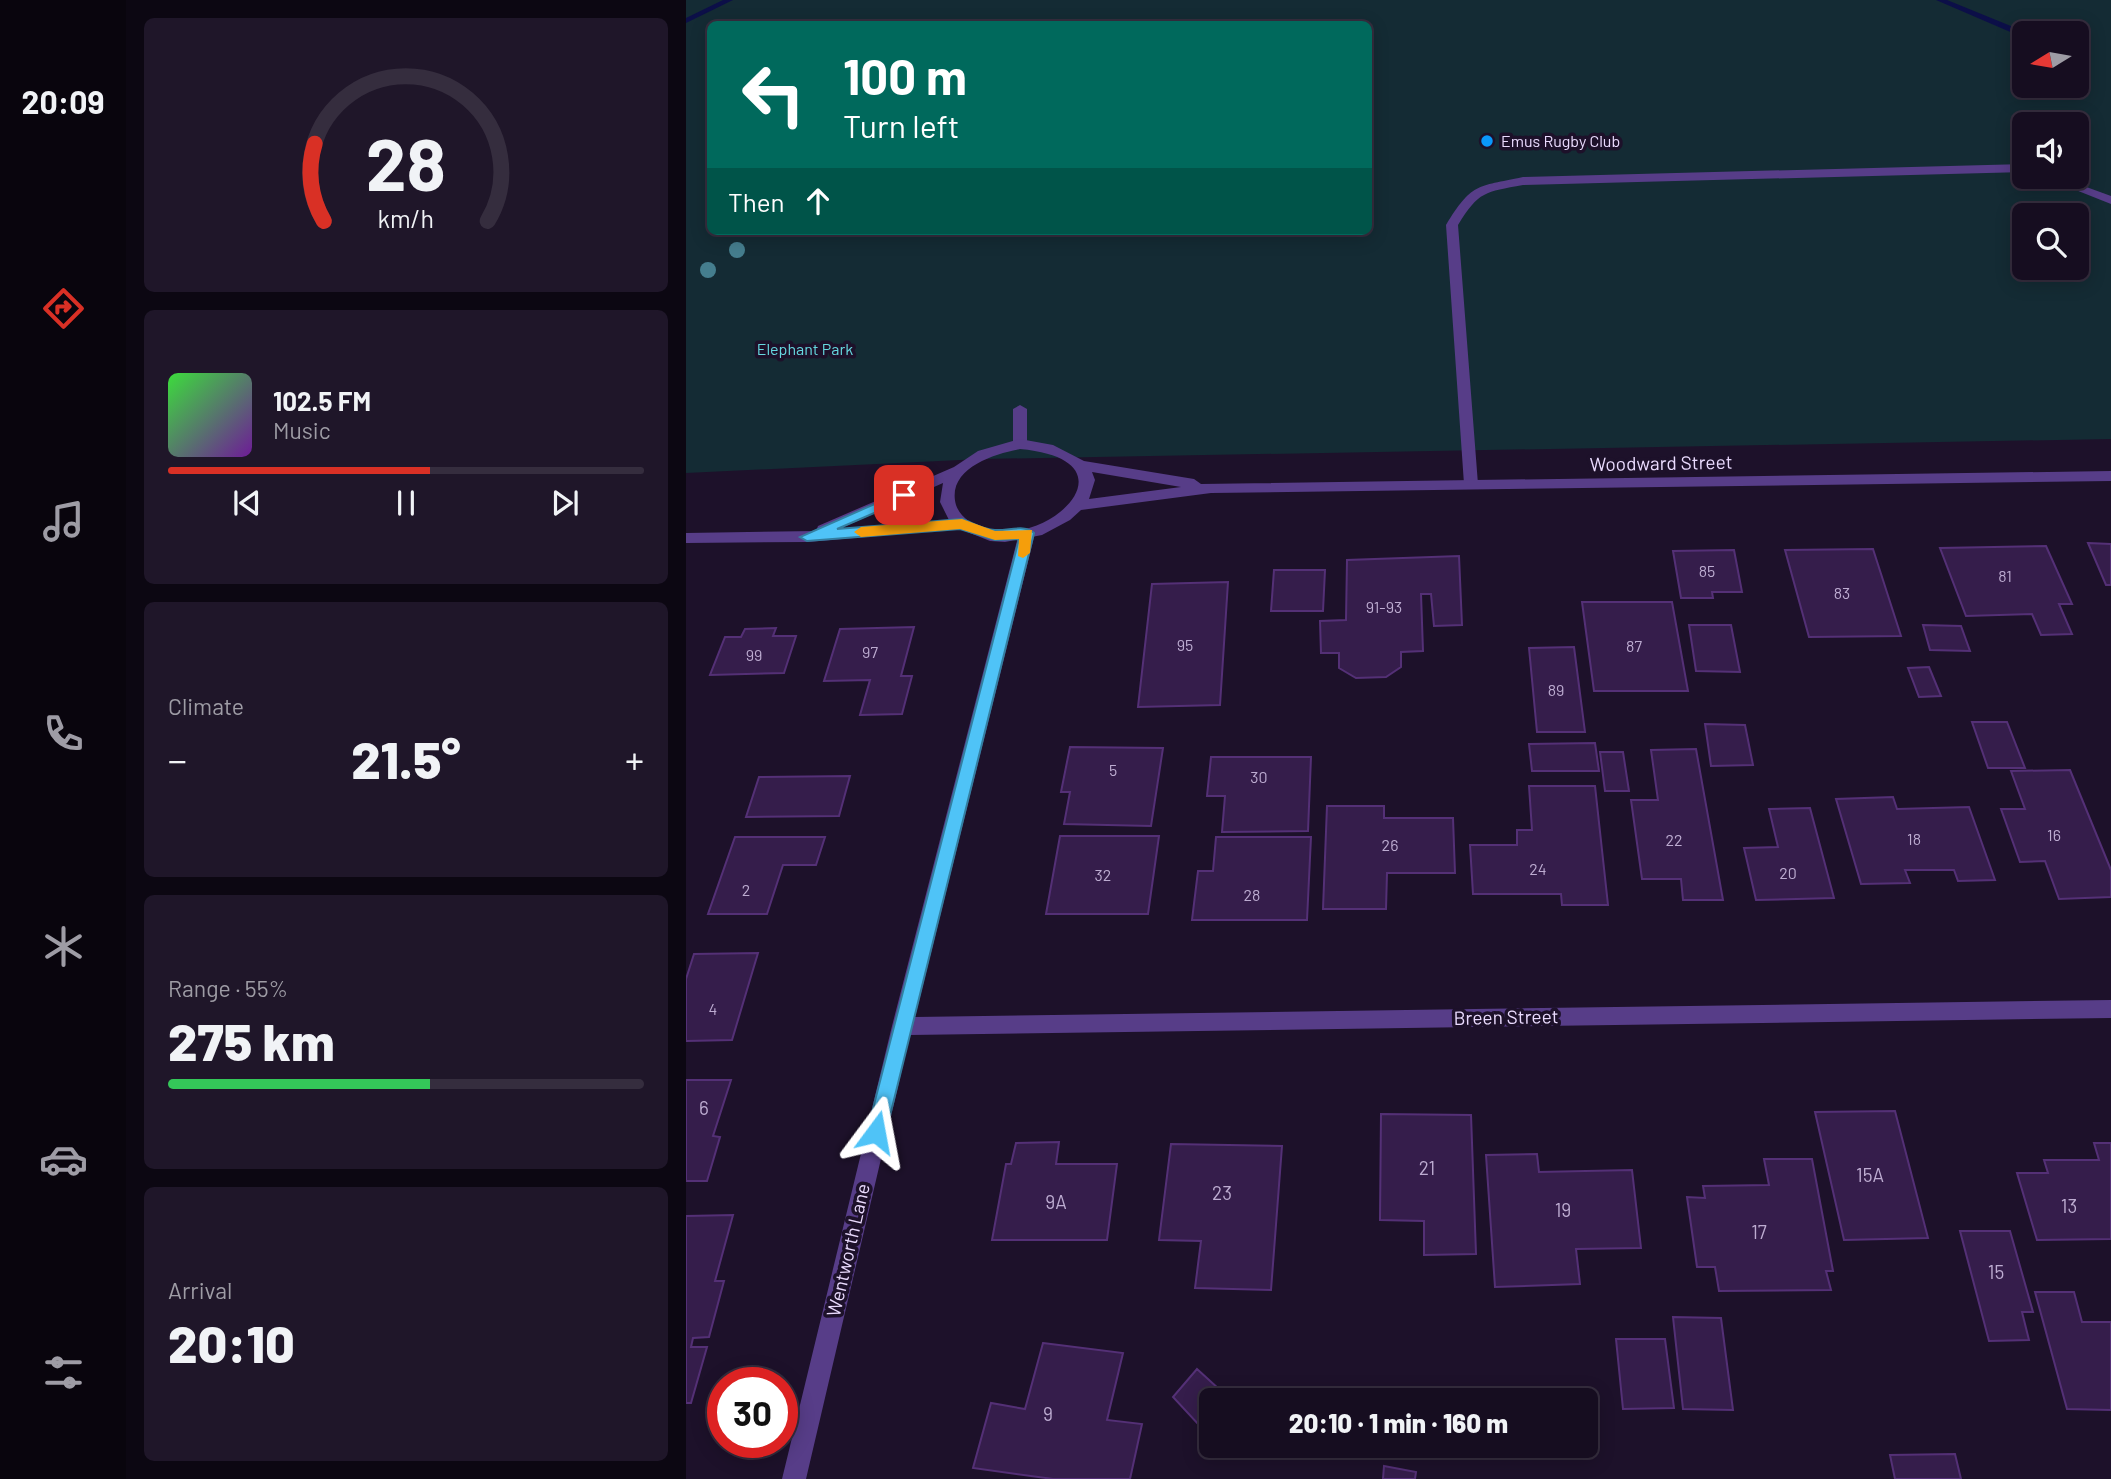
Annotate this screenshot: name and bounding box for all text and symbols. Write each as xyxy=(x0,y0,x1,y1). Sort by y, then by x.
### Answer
north arrow xyxy=(2012,21,2090,98)
map controls xyxy=(2012,21,2089,280)
text: 100 m xyxy=(843,46,967,105)
icon: left xyxy=(728,49,819,140)
text: 20:09 xyxy=(21,82,105,120)
text: Turn left xyxy=(843,106,960,144)
button: sound xyxy=(2012,112,2089,189)
text: 28 xyxy=(366,118,446,206)
place label: Emus Rugby Club xyxy=(1501,131,1620,150)
marker: Emus Rugby Club xyxy=(1479,133,1495,149)
icon: ahead xyxy=(799,182,837,220)
text: Then xyxy=(728,186,785,217)
text: km/h xyxy=(378,203,434,233)
button: search xyxy=(2012,203,2089,280)
icon: directions xyxy=(39,284,88,333)
park label: Elephant Park xyxy=(757,339,853,358)
text: 102.5 FM xyxy=(273,385,371,416)
text: Music xyxy=(273,416,331,444)
street label: Woodward Street xyxy=(1589,450,1733,475)
pin xyxy=(874,465,934,525)
icon: arrive xyxy=(885,476,923,514)
icon: previous xyxy=(228,484,266,522)
icon: pause xyxy=(387,484,425,522)
icon: next xyxy=(546,484,584,522)
icon: music xyxy=(39,497,88,546)
house number: 85 xyxy=(1699,561,1715,580)
house number: 81 xyxy=(1998,566,2012,585)
house number: 83 xyxy=(1834,583,1850,602)
house number: 91-93 xyxy=(1366,597,1402,616)
house number: 95 xyxy=(1177,635,1193,654)
house number: 87 xyxy=(1626,636,1642,655)
house number: 97 xyxy=(862,642,878,661)
house number: 99 xyxy=(746,645,762,664)
house number: 89 xyxy=(1548,680,1564,699)
text: Climate xyxy=(168,692,244,720)
icon: phone xyxy=(39,709,88,758)
text: 21.5° xyxy=(351,727,461,789)
text: − xyxy=(168,736,187,782)
text: + xyxy=(625,736,644,782)
house number: 5 xyxy=(1109,760,1117,779)
house number: 30 xyxy=(1250,767,1268,786)
house number: 16 xyxy=(2047,825,2061,844)
house number: 18 xyxy=(1907,829,1921,848)
house number: 22 xyxy=(1665,830,1683,849)
house number: 26 xyxy=(1382,835,1398,854)
house number: 24 xyxy=(1529,859,1547,878)
house number: 20 xyxy=(1779,863,1797,882)
house number: 32 xyxy=(1095,865,1111,884)
house number: 2 xyxy=(742,880,750,899)
house number: 28 xyxy=(1244,885,1260,904)
icon: climate xyxy=(39,922,88,971)
text: Range · 55% xyxy=(168,974,288,1002)
house number: 4 xyxy=(709,999,717,1018)
street label: Breen Street xyxy=(1453,1004,1559,1029)
text: 275 km xyxy=(168,1009,335,1071)
position arrow xyxy=(839,1095,913,1169)
house number: 6 xyxy=(699,1096,709,1119)
icon: car xyxy=(39,1135,88,1184)
house number: 21 xyxy=(1419,1156,1435,1179)
house number: 15A xyxy=(1856,1163,1884,1186)
street label: Wentworth Lane xyxy=(821,1181,874,1319)
house number: 23 xyxy=(1212,1181,1232,1204)
house number: 9A xyxy=(1045,1190,1067,1213)
house number: 13 xyxy=(2061,1194,2077,1217)
house number: 19 xyxy=(1555,1198,1571,1221)
house number: 17 xyxy=(1751,1220,1767,1243)
house number: 15 xyxy=(1988,1260,2004,1283)
text: Arrival xyxy=(168,1276,232,1304)
text: 20:10 xyxy=(168,1311,295,1373)
icon: filters xyxy=(39,1348,88,1397)
speed limit sign: 30 xyxy=(707,1367,798,1458)
house number: 9 xyxy=(1043,1402,1053,1425)
text: 20:10 · 1 min · 160 m xyxy=(1289,1407,1508,1438)

